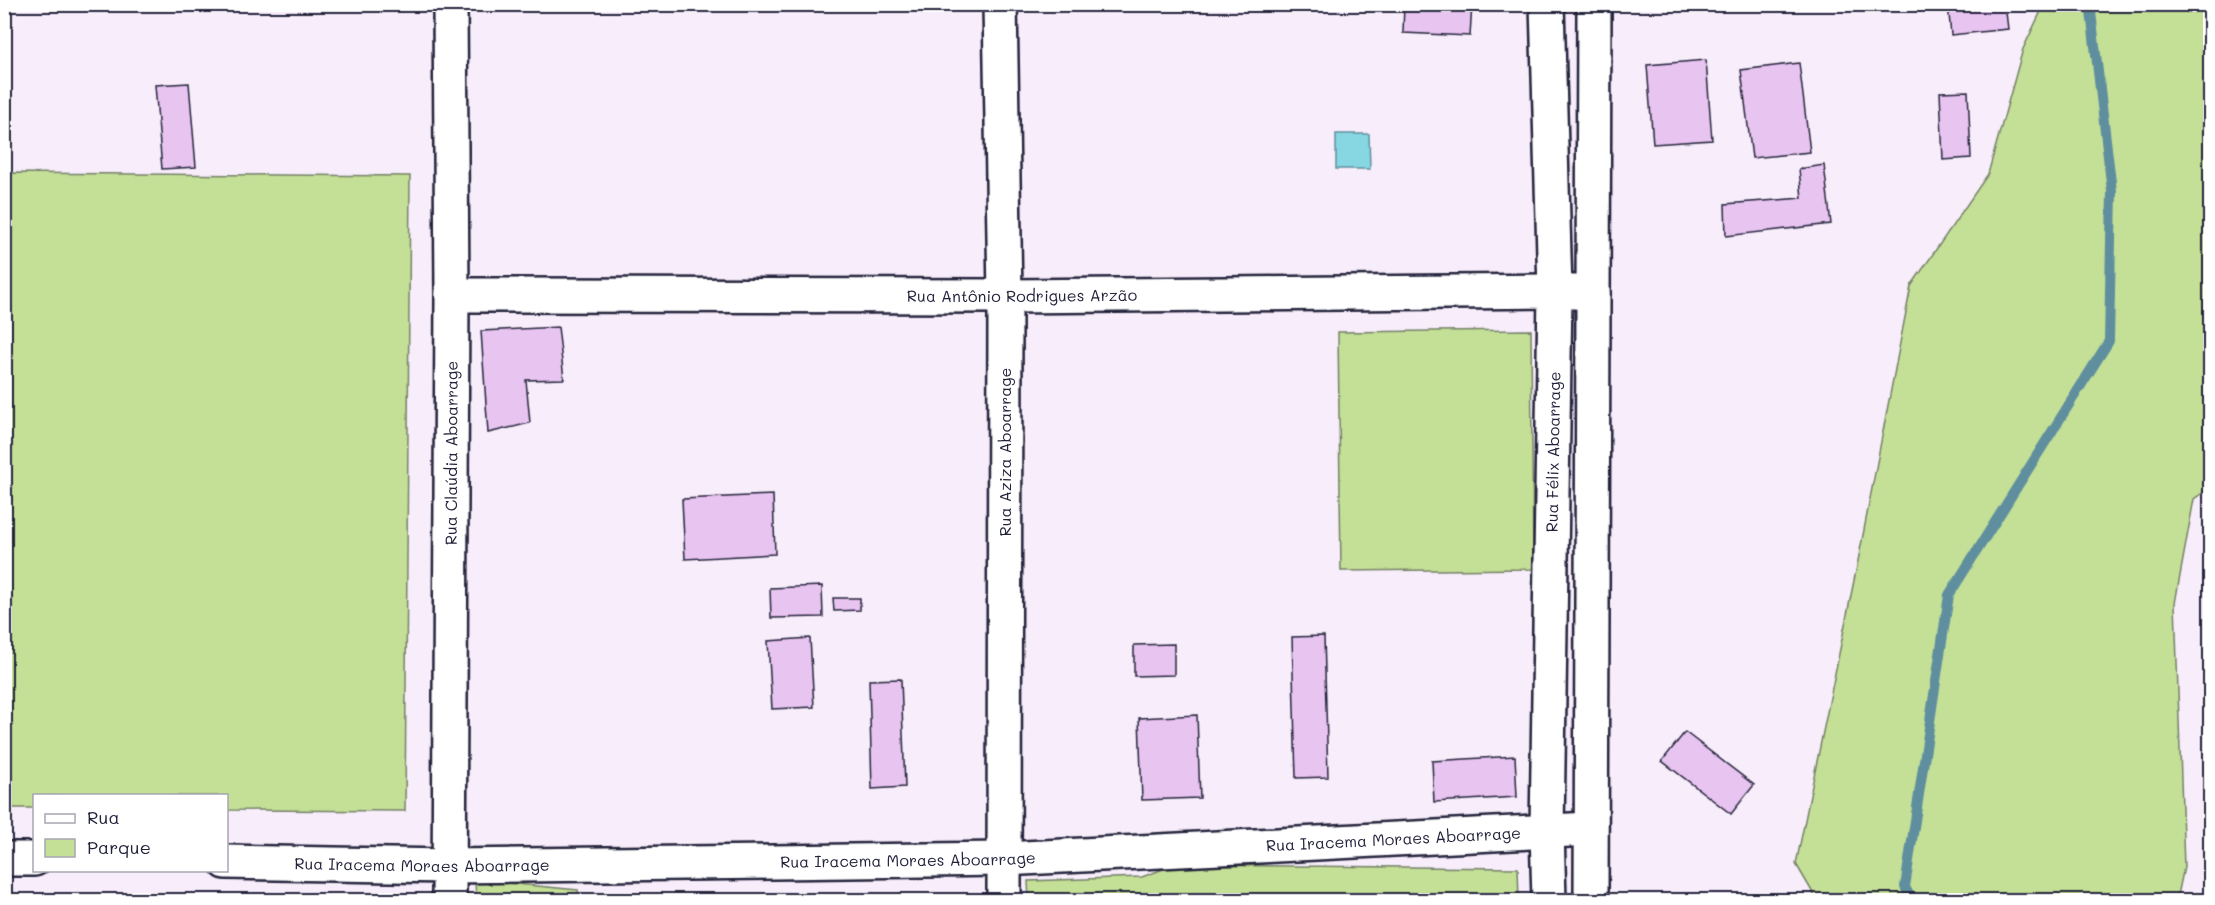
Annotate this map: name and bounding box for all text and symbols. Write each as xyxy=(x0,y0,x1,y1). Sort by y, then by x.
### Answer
street label: Rua Antônio Rodrigues Arzão xyxy=(907,284,1137,306)
street label: Rua Claúdia Aboarrage xyxy=(440,361,462,545)
street label: Rua Aziza Aboarrage xyxy=(994,368,1015,536)
street label: Rua Félix Aboarrage xyxy=(1541,371,1564,533)
legend xyxy=(33,794,228,872)
text: Rua xyxy=(87,805,120,829)
street label: Rua Iracema Moraes Aboarrage xyxy=(1265,822,1521,856)
text: Parque xyxy=(87,835,151,859)
street label: Rua Iracema Moraes Aboarrage xyxy=(780,846,1036,872)
street label: Rua Iracema Moraes Aboarrage xyxy=(294,852,550,876)

